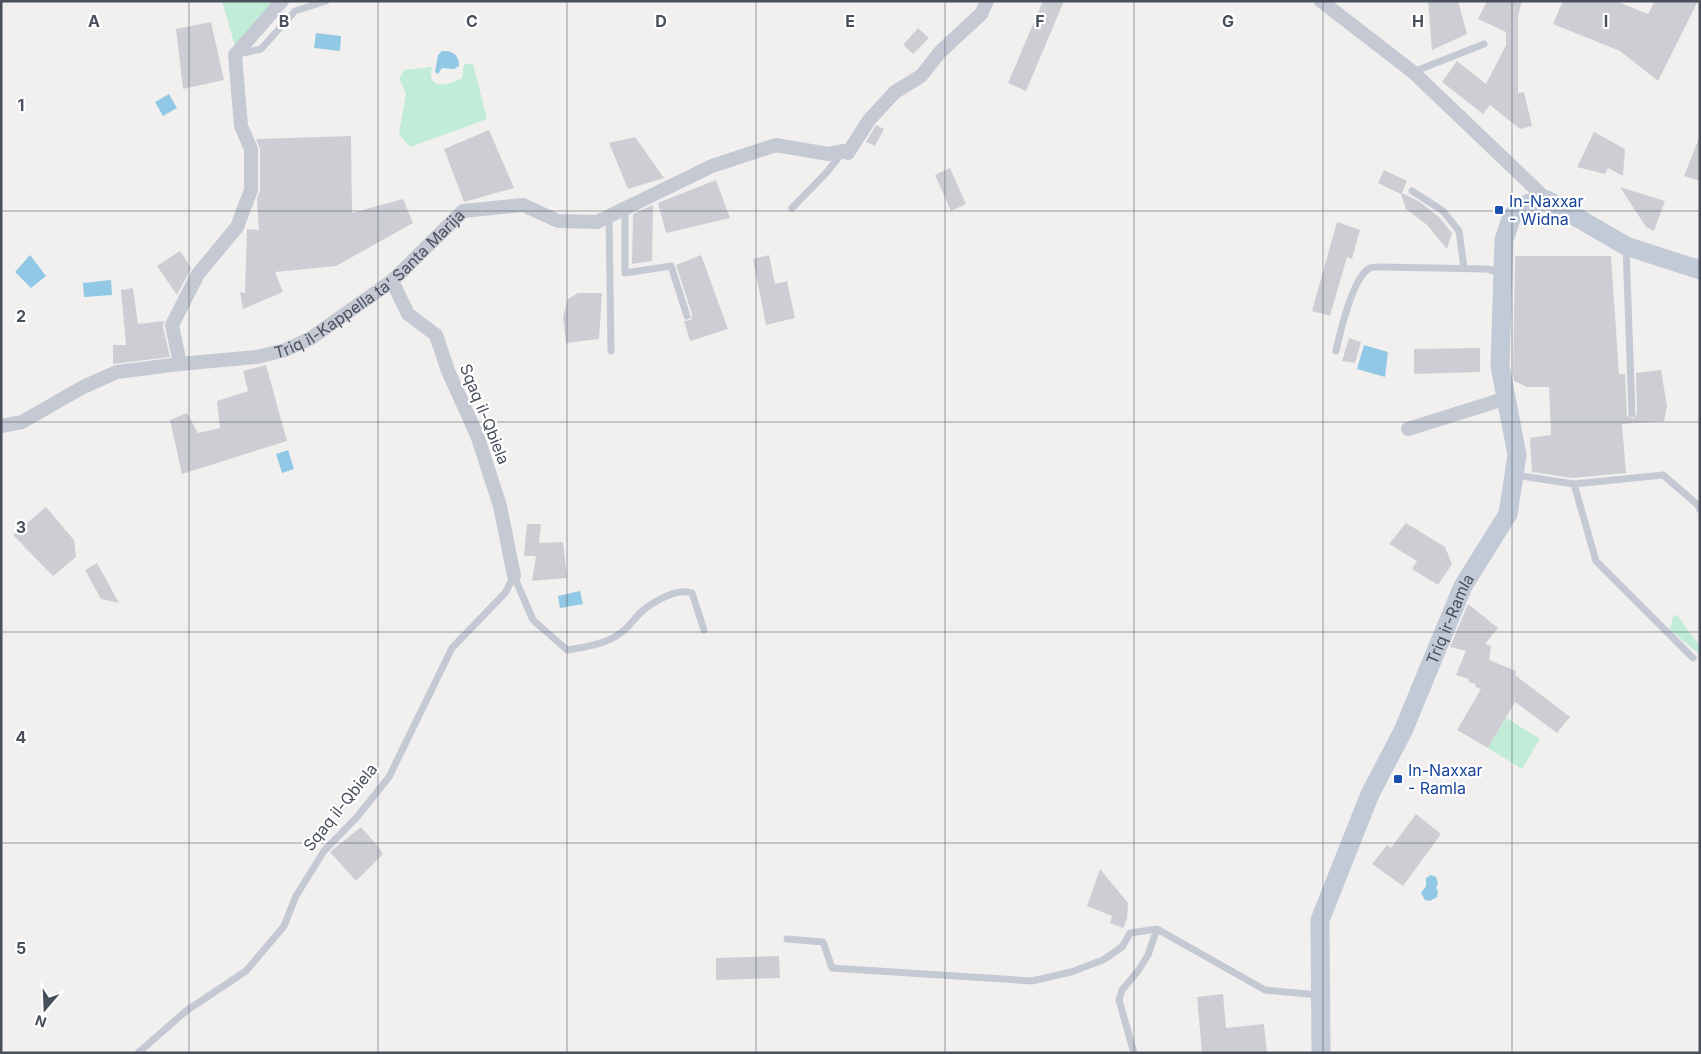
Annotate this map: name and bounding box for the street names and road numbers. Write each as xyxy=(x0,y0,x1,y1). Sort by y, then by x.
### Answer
street label: Triq il-Kappella ta' Santa Marija xyxy=(272,205,469,362)
street label: Sqaq il-Qbiela xyxy=(456,361,514,467)
street label: Triq ir-Ramla xyxy=(1422,570,1478,667)
street label: Sqaq il-Qbiela xyxy=(299,759,381,855)

